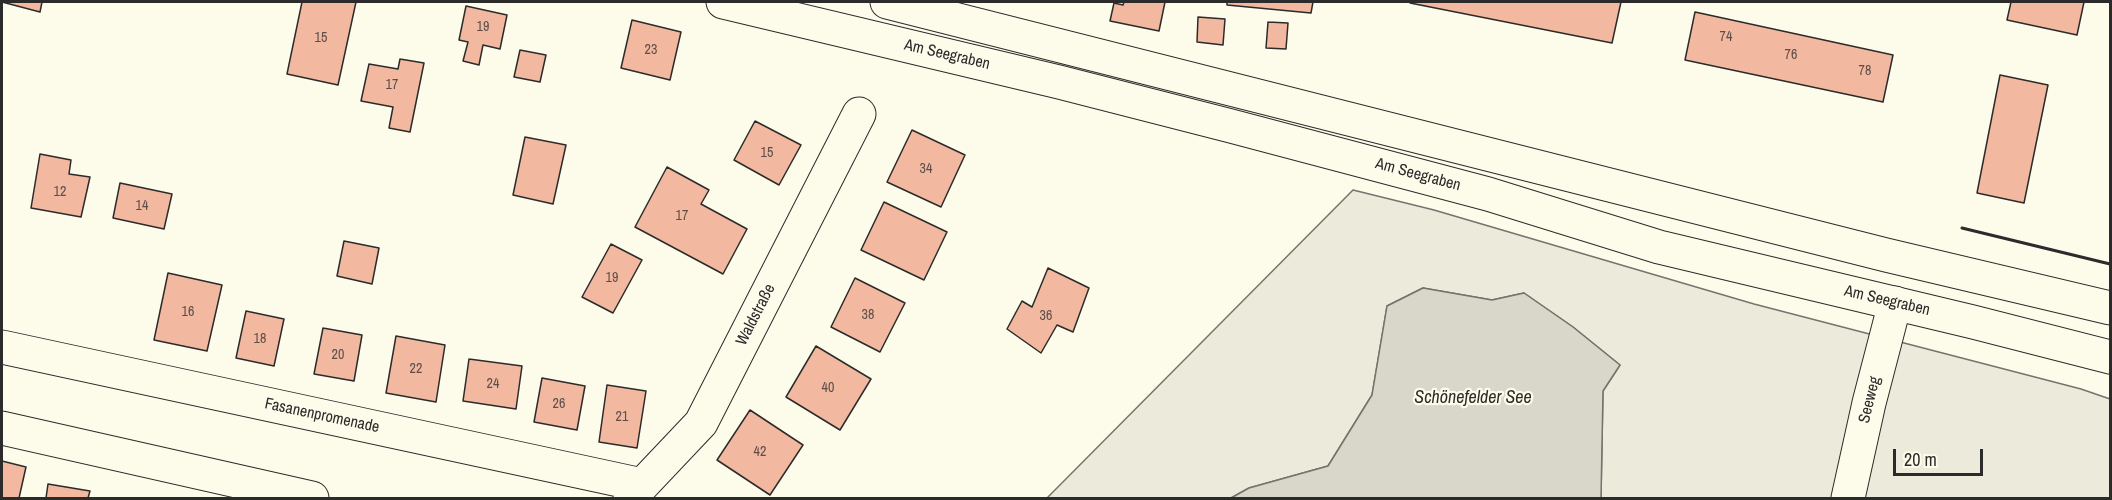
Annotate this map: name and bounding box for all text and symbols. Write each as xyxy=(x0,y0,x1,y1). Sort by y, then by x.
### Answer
house number: 19 xyxy=(477,19,489,35)
house number: 74 xyxy=(1720,29,1732,45)
house number: 15 xyxy=(315,30,327,46)
street label: Am Seegraben xyxy=(902,36,992,74)
house number: 23 xyxy=(645,42,657,58)
house number: 76 xyxy=(1785,47,1797,63)
house number: 78 xyxy=(1859,63,1871,79)
house number: 17 xyxy=(386,77,398,93)
house number: 15 xyxy=(761,145,773,161)
street label: Am Seegraben xyxy=(1373,154,1463,196)
house number: 34 xyxy=(920,161,932,177)
house number: 12 xyxy=(54,184,66,200)
house number: 14 xyxy=(136,198,148,214)
house number: 17 xyxy=(676,208,688,224)
house number: 19 xyxy=(606,270,618,286)
street label: Waldstraße xyxy=(732,281,780,349)
street label: Am Seegraben xyxy=(1842,282,1932,320)
house number: 16 xyxy=(182,304,194,320)
house number: 38 xyxy=(862,307,874,323)
house number: 36 xyxy=(1040,308,1052,324)
house number: 18 xyxy=(254,331,266,347)
house number: 20 xyxy=(332,347,344,363)
house number: 22 xyxy=(410,361,422,377)
street label: Seeweg xyxy=(1855,375,1885,425)
house number: 24 xyxy=(487,376,499,392)
house number: 40 xyxy=(822,380,834,396)
water label: Schönefelder See xyxy=(1414,387,1532,409)
street label: Fasanenpromenade xyxy=(263,394,381,438)
house number: 26 xyxy=(553,396,565,412)
house number: 21 xyxy=(616,409,628,425)
scale bar xyxy=(1896,437,1986,475)
house number: 42 xyxy=(754,444,766,460)
text: 20 m xyxy=(1904,447,1937,472)

